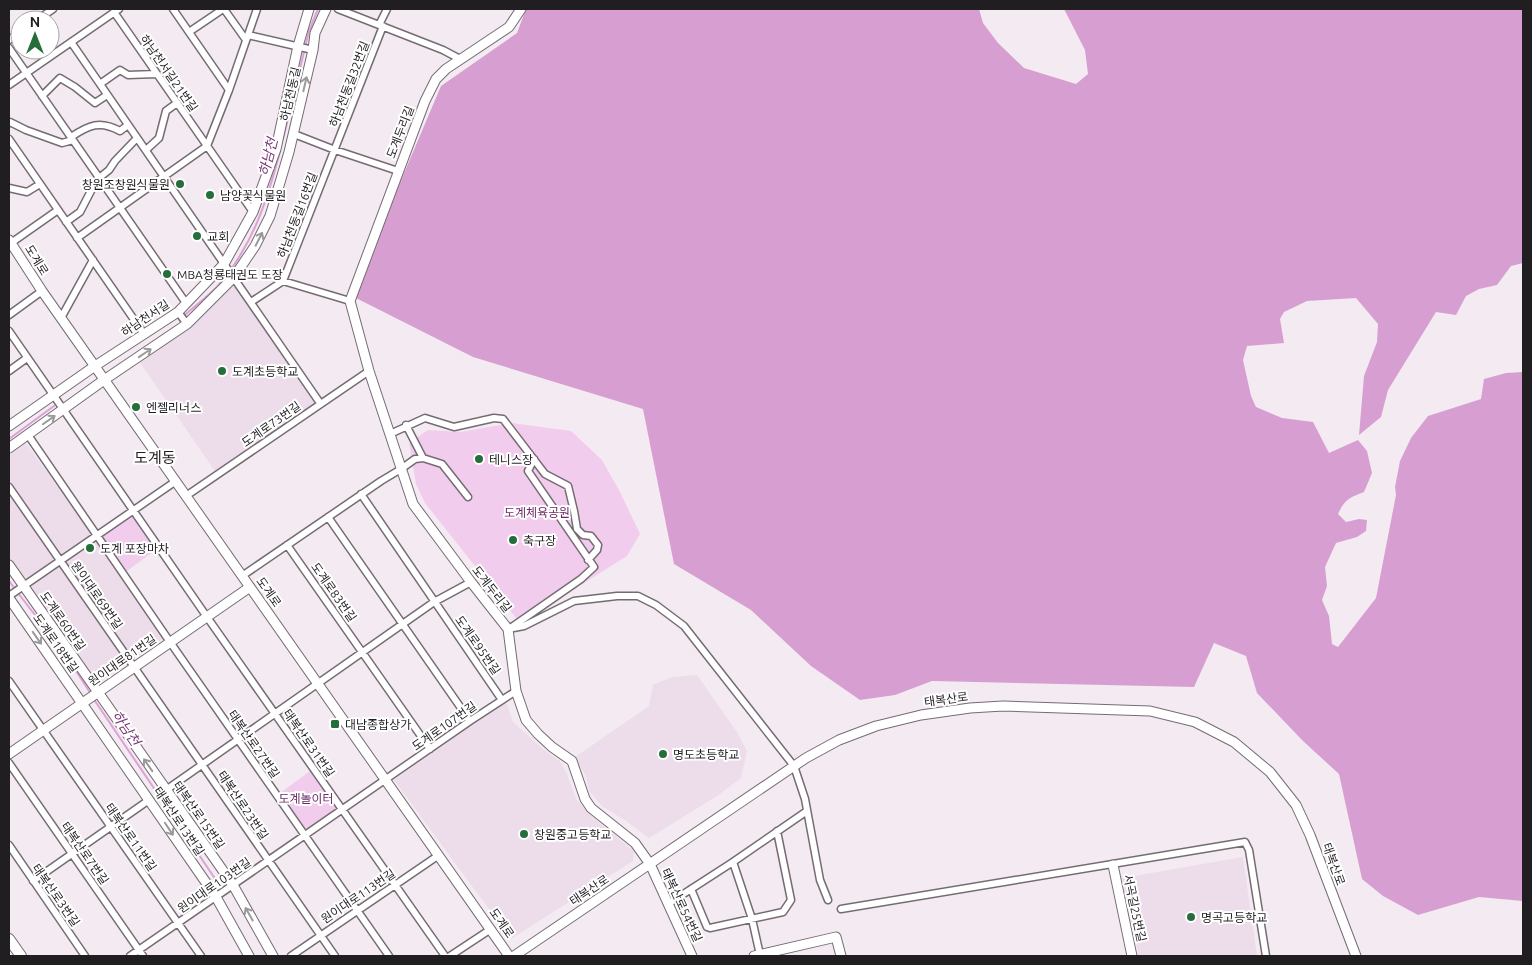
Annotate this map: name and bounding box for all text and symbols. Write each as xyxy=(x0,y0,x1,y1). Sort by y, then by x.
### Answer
north arrow xyxy=(10,10,60,60)
text: N xyxy=(30,14,40,30)
street label: 하남천서길21번길 xyxy=(138,32,200,114)
street label: 하남천동길32번길 xyxy=(327,39,371,129)
street label: 하남천동길 xyxy=(277,66,303,122)
one-way arrow xyxy=(301,77,310,93)
street label: 도계두리길 xyxy=(384,104,416,160)
water label: 하남천 xyxy=(256,135,281,178)
street label: 하남천동길16번길 xyxy=(275,170,319,260)
place label: 창원조창원식물원 xyxy=(82,178,170,191)
marker: 창원조창원식물원 xyxy=(174,178,186,190)
marker: 남양꽃식물원 xyxy=(204,189,216,201)
place label: 남양꽃식물원 xyxy=(220,189,286,202)
marker: 교회 xyxy=(191,230,203,242)
place label: 교회 xyxy=(207,230,229,243)
one-way arrow xyxy=(254,232,264,247)
street label: 도계로 xyxy=(23,243,51,277)
marker: MBA청룡태권도 도장 xyxy=(161,268,173,280)
place label: MBA청룡태권도 도장 xyxy=(177,268,283,281)
street label: 하남천서길 xyxy=(118,297,172,339)
one-way arrow xyxy=(138,348,152,358)
marker: 도계초등학교 xyxy=(216,365,228,377)
place label: 도계초등학교 xyxy=(232,365,298,378)
street label: 도계로73번길 xyxy=(239,399,303,449)
marker: 엔젤리너스 xyxy=(130,401,142,413)
place label: 엔젤리너스 xyxy=(146,401,201,414)
one-way arrow xyxy=(41,415,55,425)
district label: 도계동 xyxy=(134,449,176,466)
marker: 테니스장 xyxy=(473,453,485,465)
place label: 테니스장 xyxy=(489,453,533,466)
park label: 도계체육공원 xyxy=(504,506,570,519)
marker: 축구장 xyxy=(507,534,519,546)
place label: 축구장 xyxy=(523,534,556,547)
marker: 도계 포장마차 xyxy=(84,542,96,554)
place label: 도계 포장마차 xyxy=(100,542,169,555)
street label: 원이대로69번길 xyxy=(69,559,125,631)
street label: 도계로83번길 xyxy=(309,560,359,624)
street label: 도계두리길 xyxy=(470,563,514,615)
street label: 도계로 xyxy=(254,575,284,609)
street label: 도계로60번길 xyxy=(38,589,88,653)
street label: 도계로18번길 xyxy=(31,611,81,675)
street label: 도계로95번길 xyxy=(453,613,503,677)
one-way arrow xyxy=(32,631,42,645)
street label: 원이대로81번길 xyxy=(86,632,158,688)
street label: 태복산로 xyxy=(923,689,969,709)
street label: 도계로107번길 xyxy=(409,699,479,753)
street label: 태복산로31번길 xyxy=(281,707,337,779)
water label: 하남천 xyxy=(109,708,144,749)
street label: 태복산로27번길 xyxy=(226,708,282,780)
marker: 대남종합상가 xyxy=(329,718,341,730)
place label: 대남종합상가 xyxy=(345,718,411,731)
marker: 명도초등학교 xyxy=(657,748,669,760)
place label: 명도초등학교 xyxy=(673,748,739,761)
one-way arrow xyxy=(143,758,153,772)
street label: 태복산로23번길 xyxy=(215,768,271,842)
street label: 태복산로15번길 xyxy=(171,779,227,851)
street label: 태복산로13번길 xyxy=(151,784,207,858)
park label: 도계놀이터 xyxy=(278,792,334,805)
street label: 태복산로11번길 xyxy=(103,801,159,873)
street label: 태복산로7번길 xyxy=(59,819,111,887)
one-way arrow xyxy=(164,822,174,836)
marker: 창원중고등학교 xyxy=(518,828,530,840)
place label: 창원중고등학교 xyxy=(534,828,611,841)
street label: 태복산로 xyxy=(1320,841,1348,887)
street label: 원이대로103번길 xyxy=(175,855,253,915)
street label: 태복산로3번길 xyxy=(30,861,82,929)
street label: 원이대로113번길 xyxy=(318,866,398,926)
street label: 태복산로54번길 xyxy=(659,866,705,944)
street label: 태복산로 xyxy=(567,872,611,908)
street label: 서곡길25번길 xyxy=(1121,873,1149,943)
street label: 도계로 xyxy=(487,906,517,940)
one-way arrow xyxy=(244,907,253,922)
marker: 명곡고등학교 xyxy=(1185,911,1197,923)
place label: 명곡고등학교 xyxy=(1201,911,1267,924)

